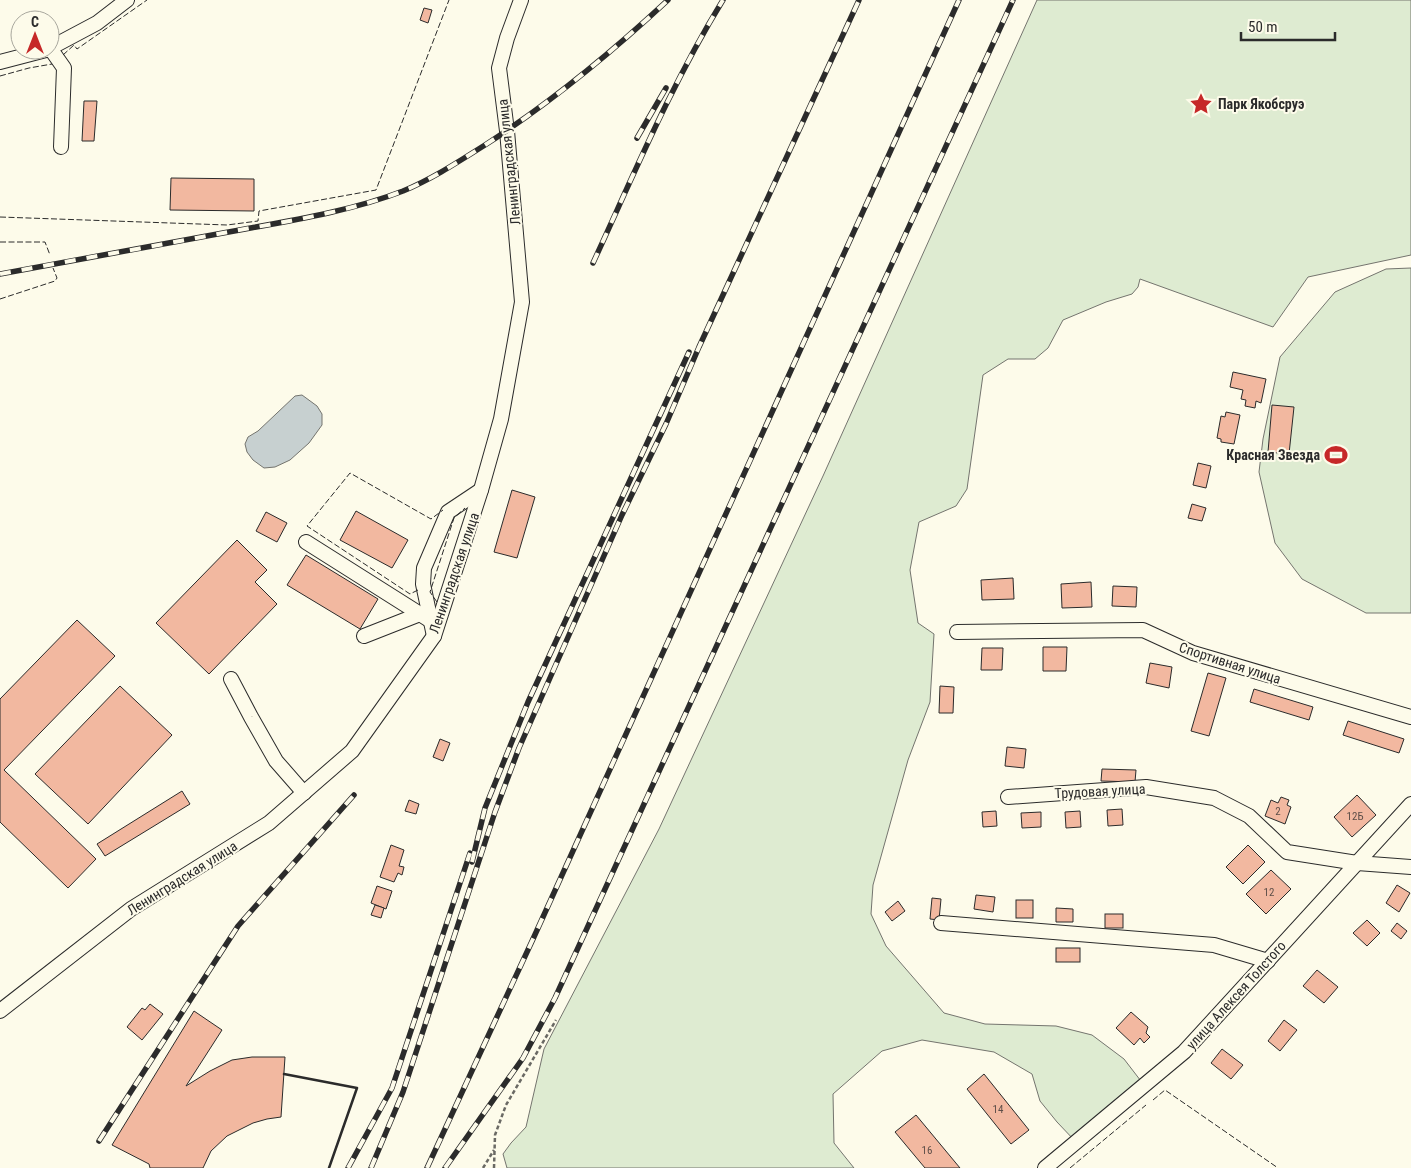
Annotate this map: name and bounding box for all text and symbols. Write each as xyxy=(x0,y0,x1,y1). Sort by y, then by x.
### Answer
north arrow xyxy=(10,10,60,60)
scale bar xyxy=(1241,10,1335,42)
text: С xyxy=(31,14,39,30)
text: 50 m xyxy=(1248,18,1278,36)
place icon: Парк Якобсруэ xyxy=(1188,91,1214,117)
place label: Парк Якобсруэ xyxy=(1218,96,1304,112)
street label: Ленинградская улица xyxy=(494,98,524,226)
sports icon: Красная Звезда xyxy=(1323,442,1349,468)
place label: Красная Звезда xyxy=(1226,447,1320,463)
street label: Ленинградская улица xyxy=(426,511,482,635)
street label: Спортивная улица xyxy=(1177,639,1283,687)
street label: Трудовая улица xyxy=(1054,781,1146,801)
house number: 2 xyxy=(1275,805,1281,818)
house number: 12Б xyxy=(1347,810,1363,823)
street label: Ленинградская улица xyxy=(124,838,240,918)
house number: 12 xyxy=(1264,886,1274,899)
street label: улица Алексея Толстого xyxy=(1183,938,1289,1052)
house number: 14 xyxy=(993,1103,1004,1116)
house number: 16 xyxy=(922,1144,932,1157)

